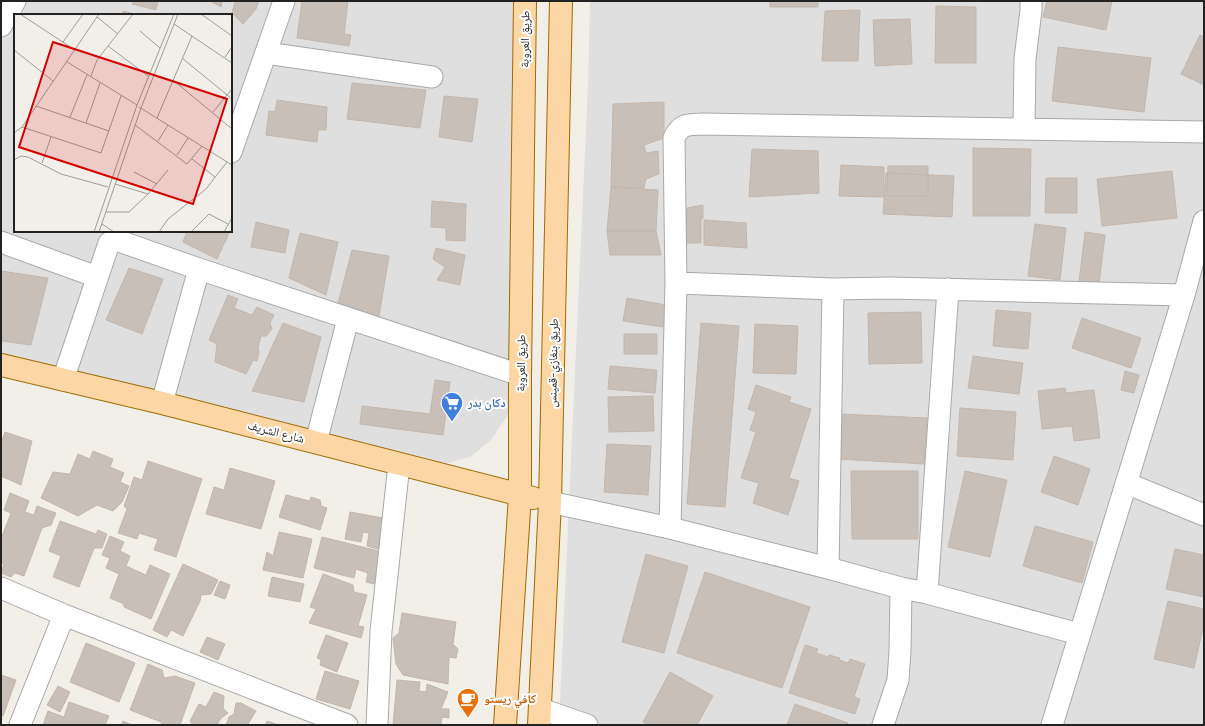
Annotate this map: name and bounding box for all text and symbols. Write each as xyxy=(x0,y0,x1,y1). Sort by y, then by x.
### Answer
street label: طريق العروبة xyxy=(518,10,533,68)
inset map xyxy=(14,14,232,232)
street label: طريق بنغازي-قمينس xyxy=(545,318,564,408)
street label: طريق العروبة xyxy=(514,334,529,392)
supermarket icon: دكان بدر xyxy=(439,390,465,423)
place label: دكان بدر xyxy=(467,396,506,411)
street label: شارع الشريف xyxy=(246,418,306,447)
cafe icon: كافي ريستو xyxy=(455,686,481,719)
place label: كافي ريستو xyxy=(484,692,537,709)

